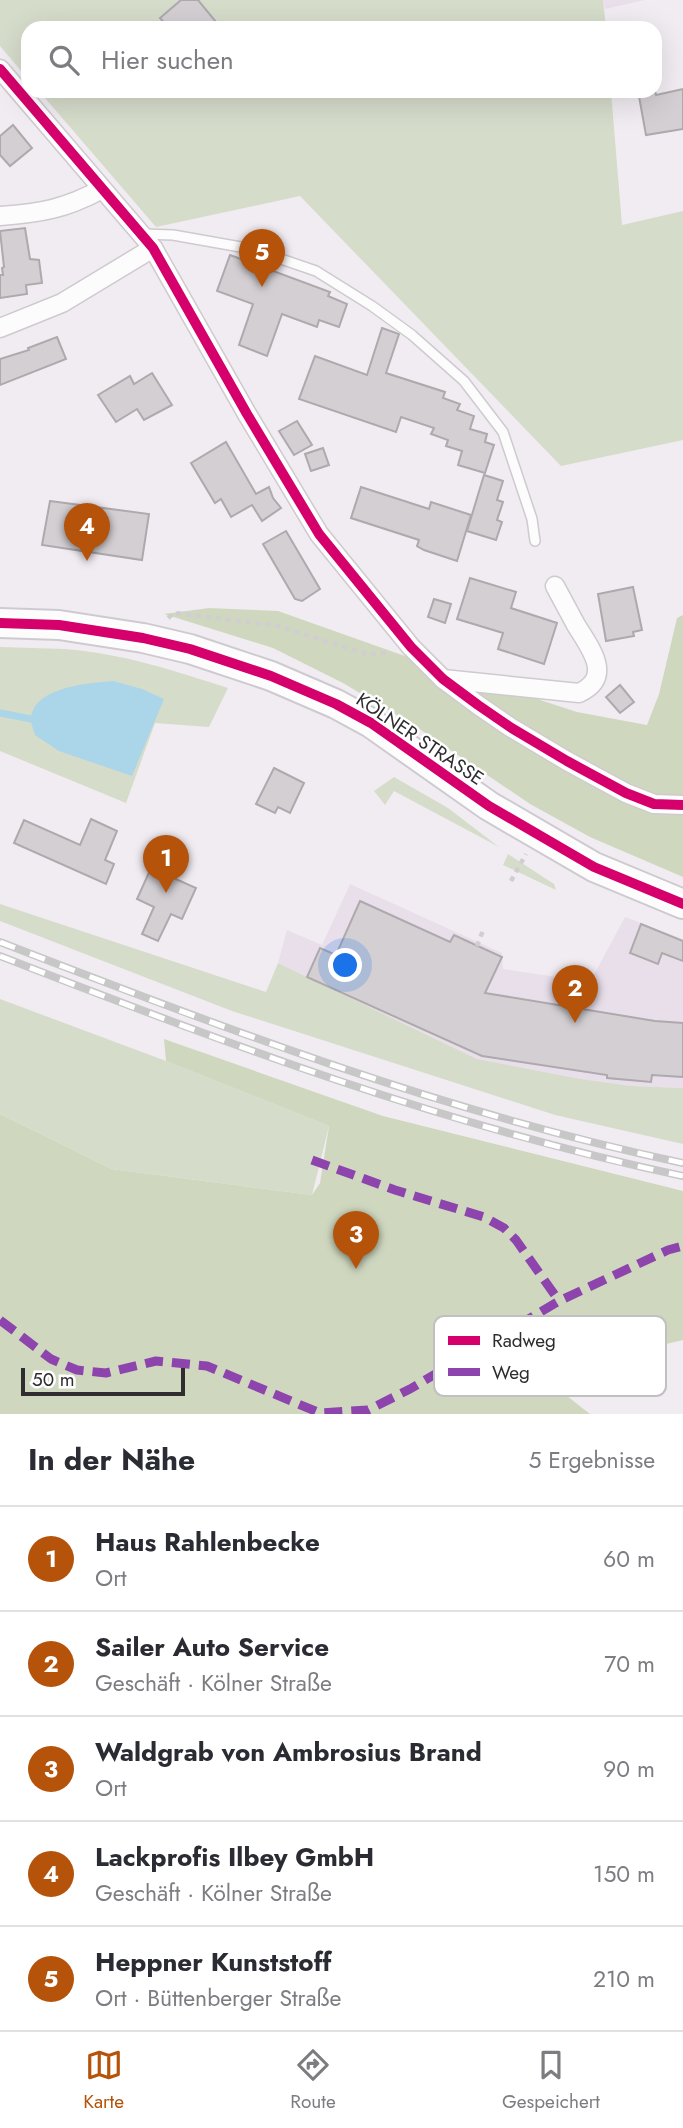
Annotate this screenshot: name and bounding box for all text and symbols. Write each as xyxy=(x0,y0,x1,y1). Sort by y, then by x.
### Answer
search box xyxy=(21,21,662,98)
icon: search xyxy=(45,41,83,79)
text: Hier suchen xyxy=(101,41,234,79)
pin: 5 xyxy=(239,229,285,287)
pin: 4 xyxy=(64,503,110,561)
street label: KÖLNER STRASSE xyxy=(351,686,489,792)
pin: 1 xyxy=(143,835,189,893)
your location xyxy=(328,948,362,982)
pin: 2 xyxy=(552,965,598,1023)
pin: 3 xyxy=(333,1211,379,1269)
legend xyxy=(434,1316,666,1396)
text: Radweg xyxy=(492,1327,556,1354)
text: Weg xyxy=(492,1359,530,1386)
scale bar xyxy=(21,1365,186,1397)
text: 50 m xyxy=(32,1366,75,1393)
text: In der Nähe xyxy=(28,1438,195,1481)
text: 5 Ergebnisse xyxy=(528,1443,655,1477)
text: Haus Rahlenbecke xyxy=(95,1523,320,1561)
text: 1 xyxy=(45,1542,57,1576)
text: 60 m xyxy=(603,1542,655,1576)
text: Ort xyxy=(95,1561,127,1595)
text: Sailer Auto Service xyxy=(95,1628,329,1666)
text: 2 xyxy=(43,1647,59,1681)
text: 70 m xyxy=(604,1647,655,1681)
text: Geschäft · Kölner Straße xyxy=(95,1666,332,1700)
text: Waldgrab von Ambrosius Brand xyxy=(95,1733,482,1771)
text: 3 xyxy=(44,1752,58,1786)
text: 90 m xyxy=(603,1752,655,1786)
text: Ort xyxy=(95,1771,127,1805)
text: Lackprofis Ilbey GmbH xyxy=(95,1838,374,1876)
text: 4 xyxy=(43,1857,59,1891)
text: 150 m xyxy=(593,1857,655,1891)
text: Geschäft · Kölner Straße xyxy=(95,1876,332,1910)
text: Heppner Kunststoff xyxy=(95,1943,332,1981)
text: 5 xyxy=(44,1962,58,1996)
text: 210 m xyxy=(593,1962,655,1996)
text: Ort · Büttenberger Straße xyxy=(95,1981,341,2015)
tab: Karte xyxy=(83,2046,124,2115)
tab: Route xyxy=(290,2046,336,2115)
tab: Gespeichert xyxy=(502,2046,600,2115)

